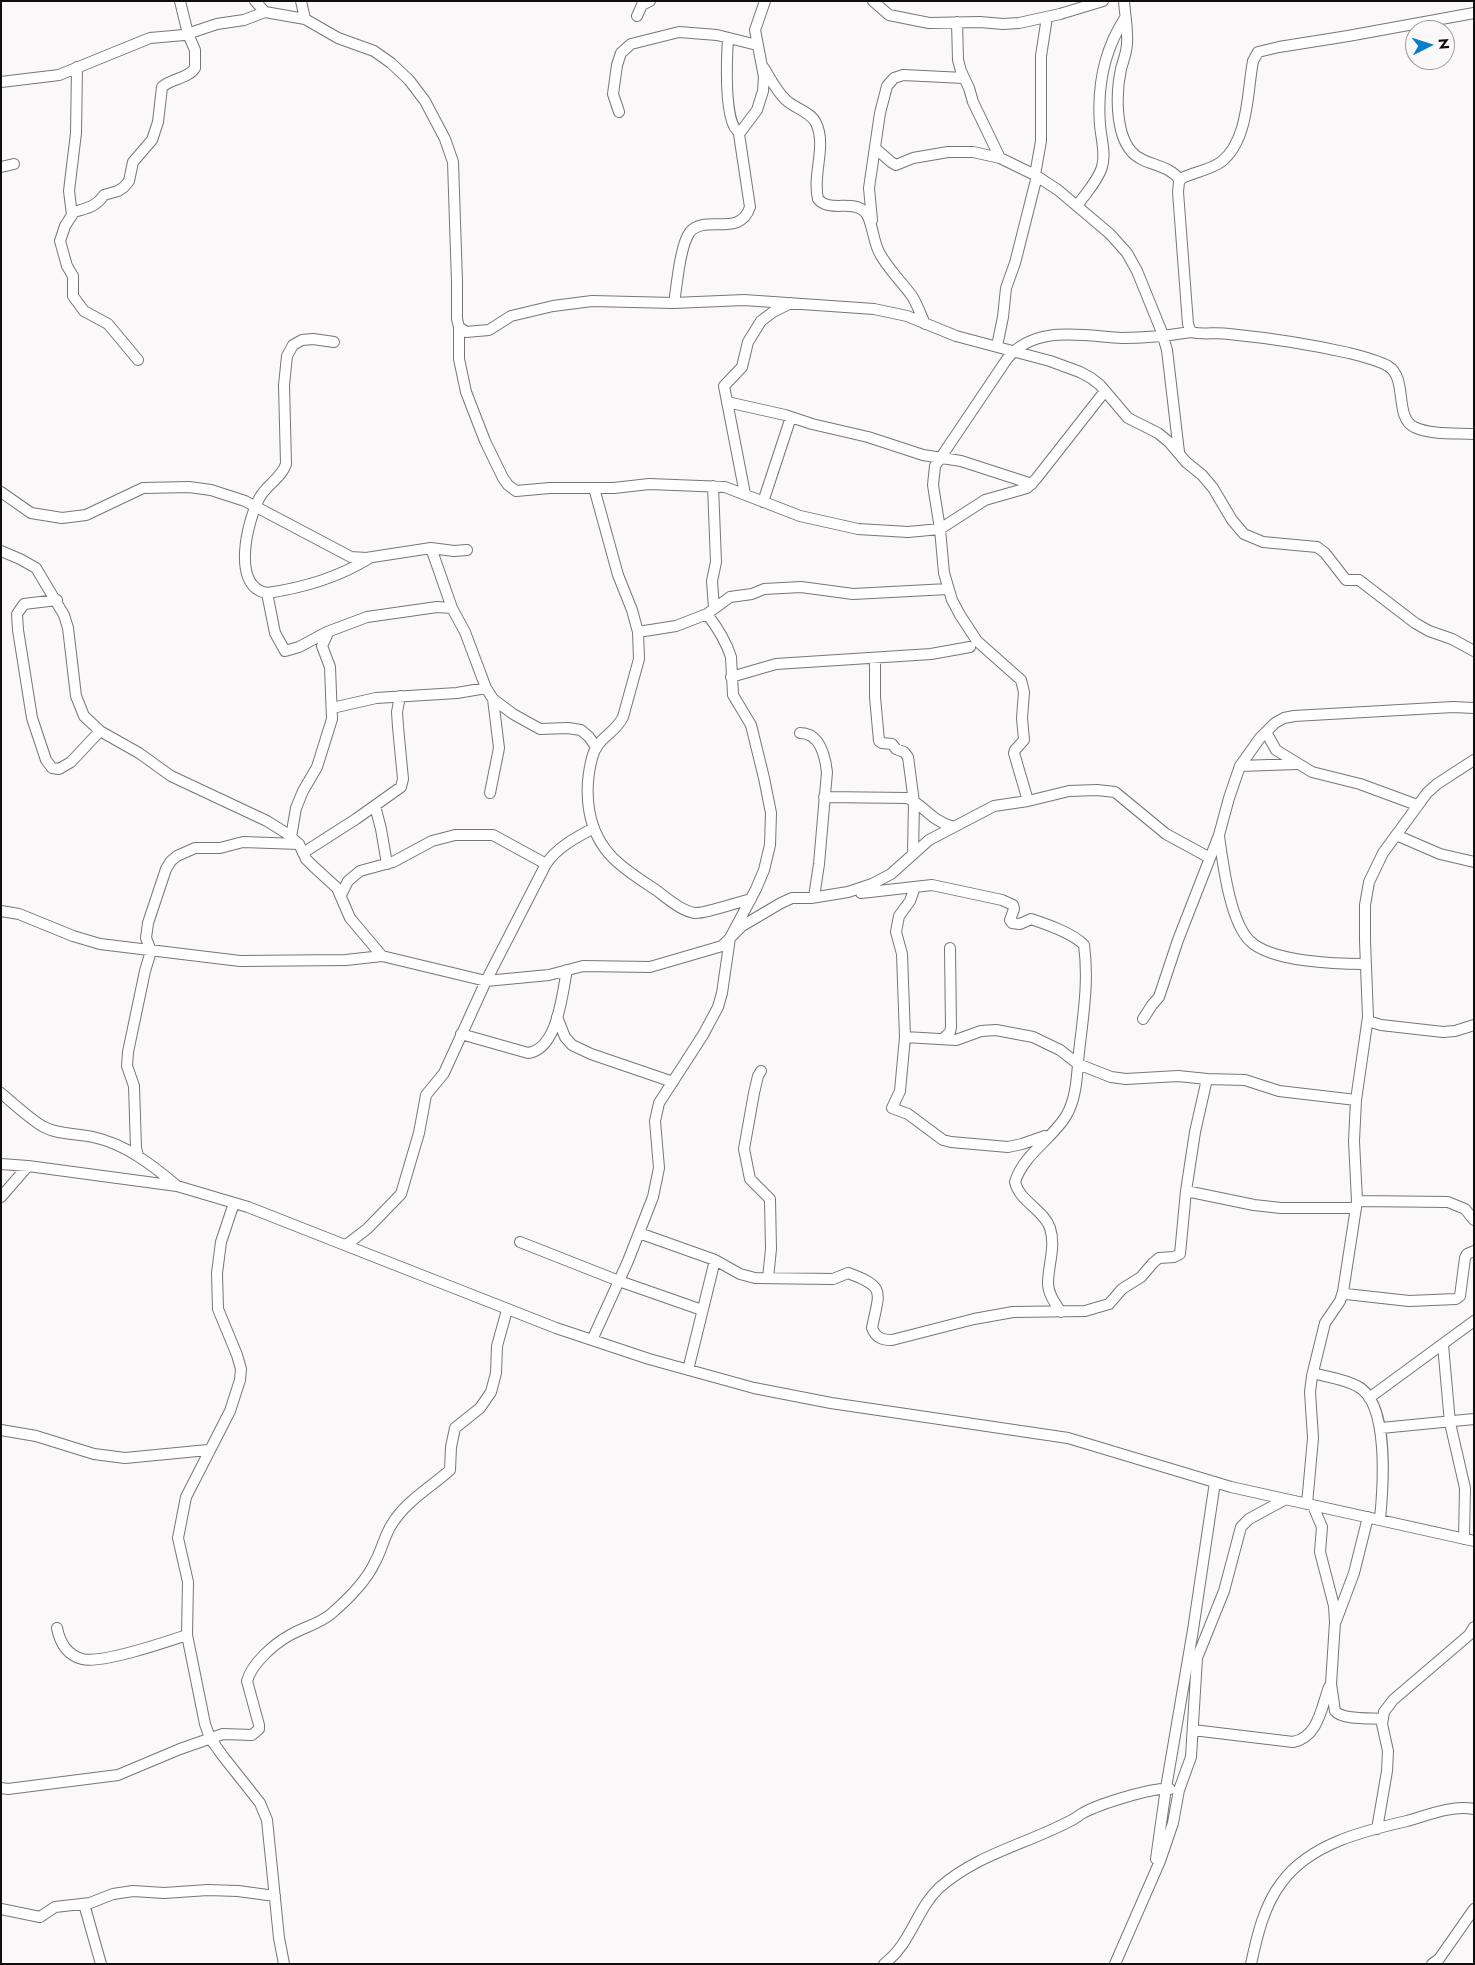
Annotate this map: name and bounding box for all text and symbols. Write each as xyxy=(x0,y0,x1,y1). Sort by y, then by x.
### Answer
north arrow xyxy=(1405,20,1455,70)
text: N xyxy=(1434,37,1454,50)

